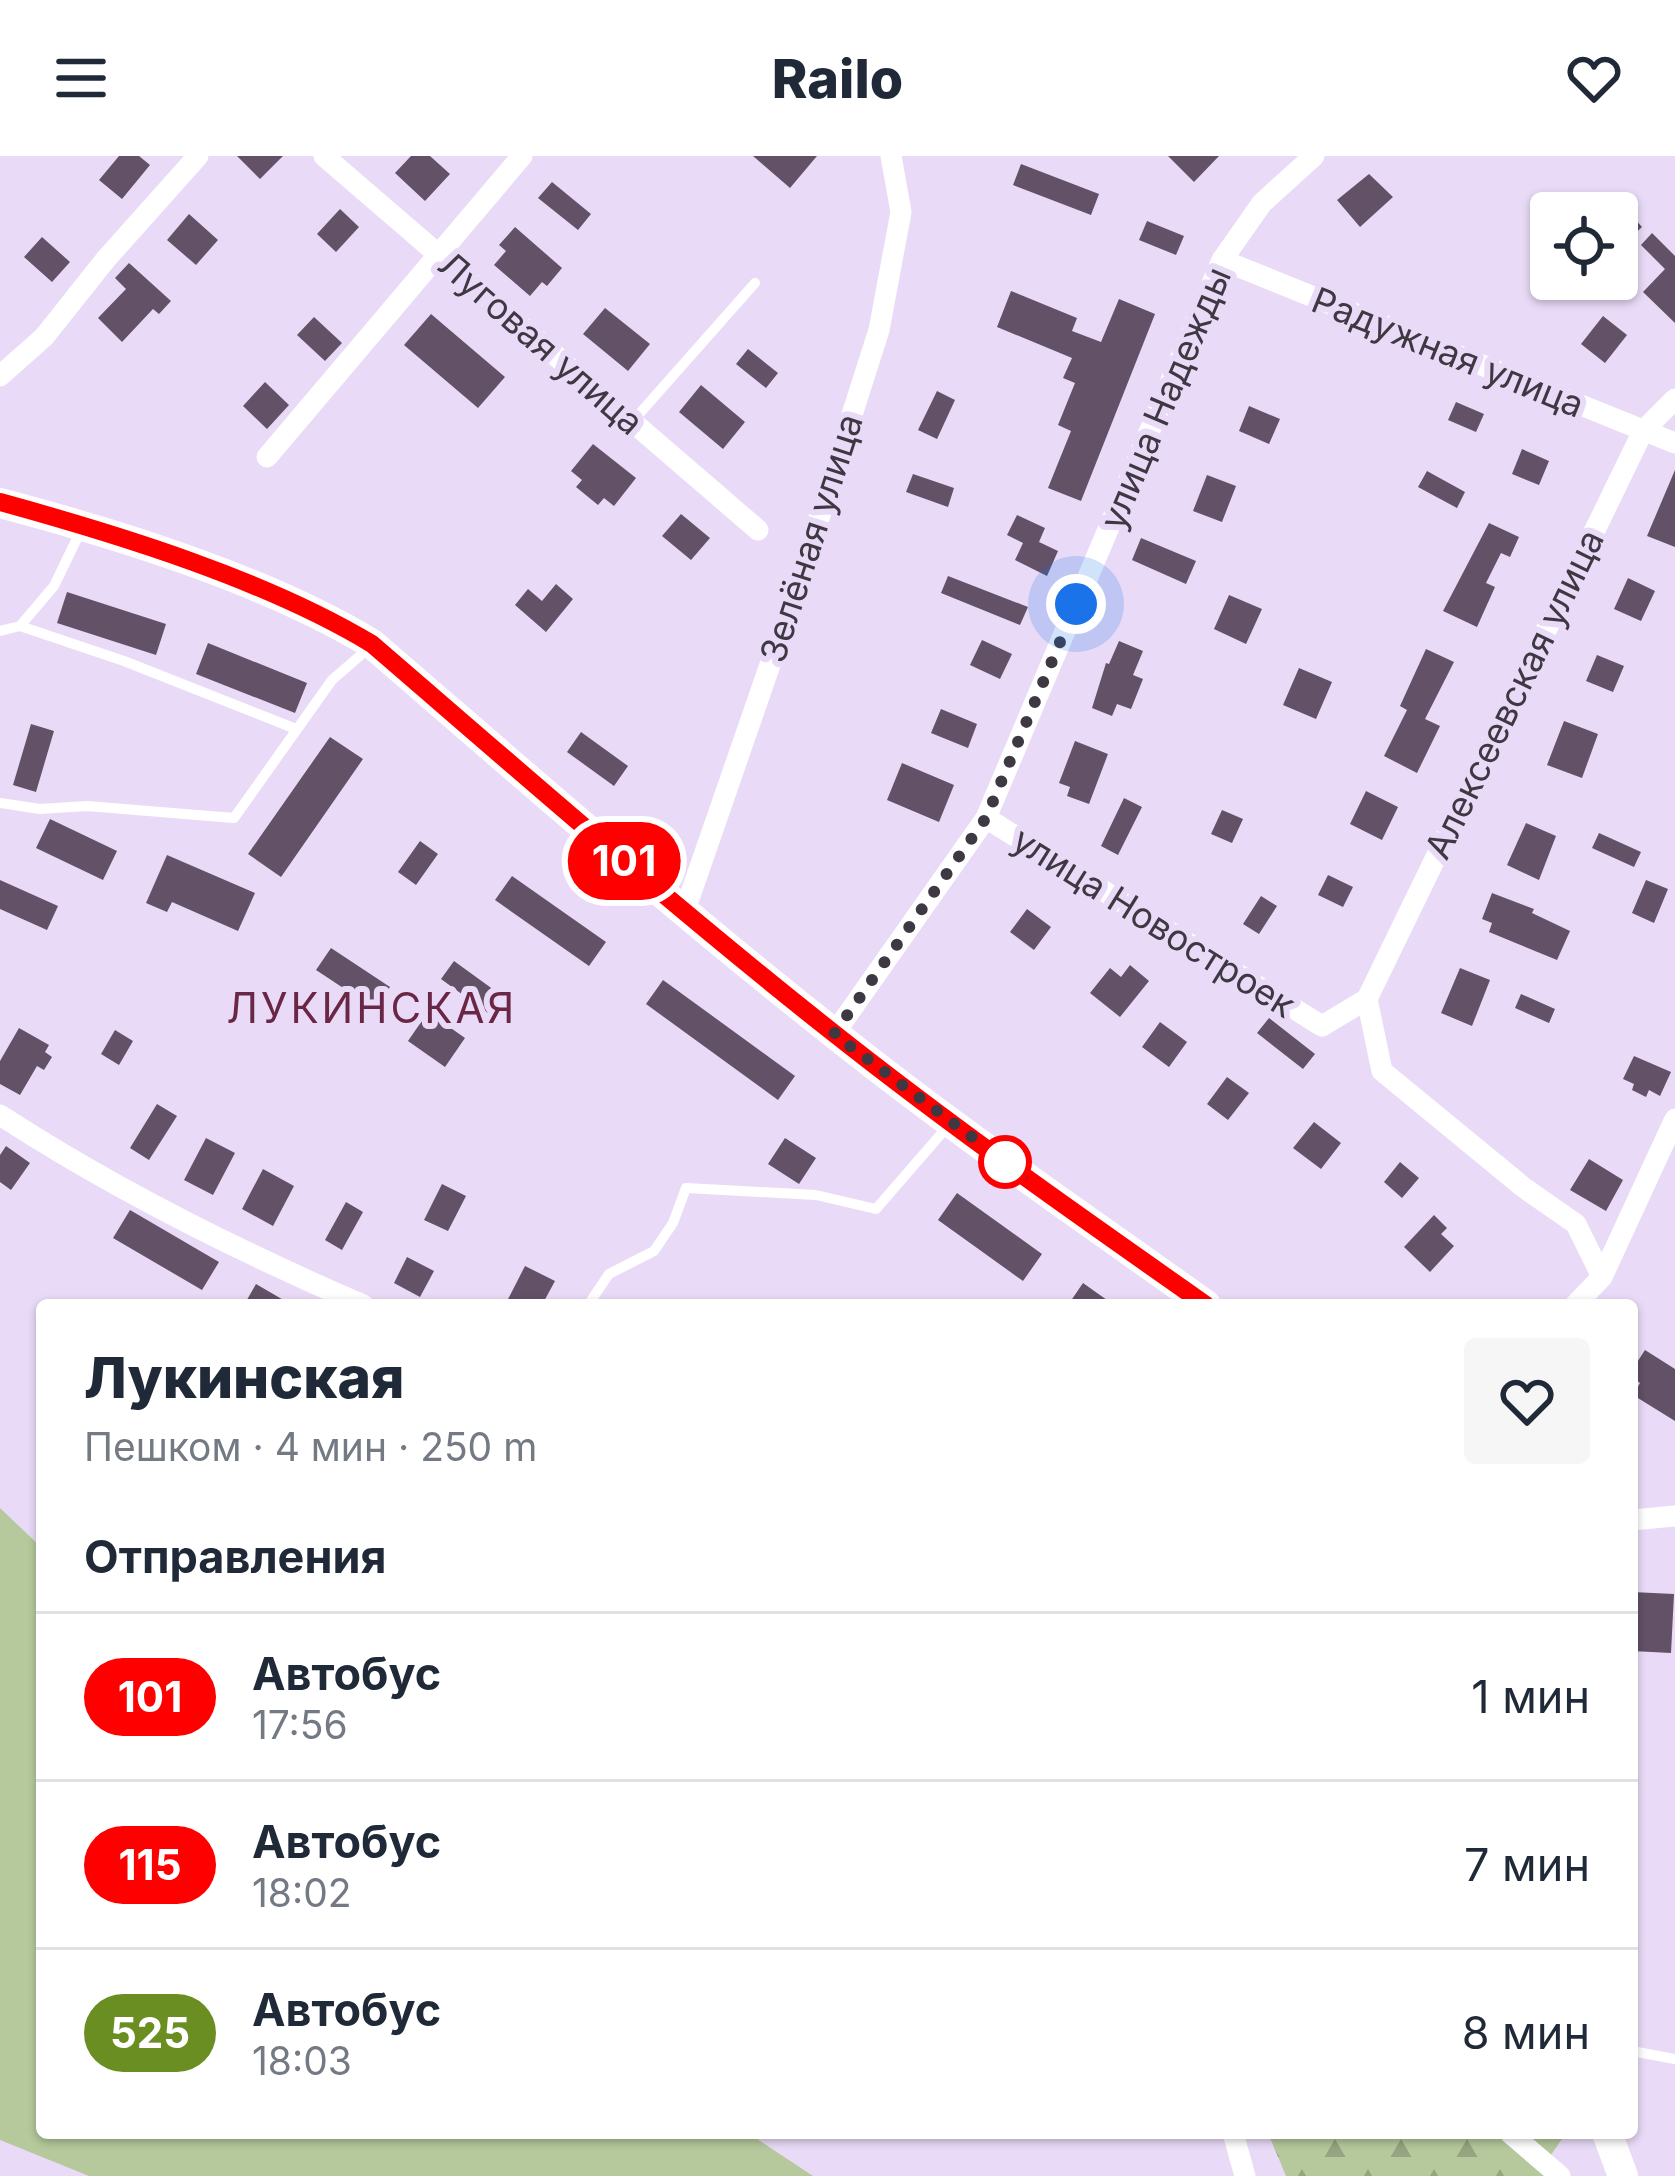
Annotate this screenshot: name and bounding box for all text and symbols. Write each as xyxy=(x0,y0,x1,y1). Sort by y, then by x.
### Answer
icon: menu xyxy=(48,45,114,111)
icon: heart xyxy=(1561,45,1627,111)
text: Railo xyxy=(772,46,903,111)
map controls xyxy=(1530,192,1638,300)
button: locate xyxy=(1530,192,1638,300)
street label: Луговая улица xyxy=(430,242,652,444)
street label: улица Надежды xyxy=(1090,260,1240,536)
street label: Радужная улица xyxy=(1306,277,1590,427)
street label: Зелёная улица xyxy=(750,408,872,668)
street label: Алексеевская улица xyxy=(1415,522,1613,866)
your location xyxy=(1046,574,1106,634)
street label: улица Новостроек xyxy=(1005,817,1304,1027)
line badge: 101 xyxy=(555,822,693,900)
text: 101 xyxy=(592,835,656,886)
district label: ЛУКИНСКАЯ xyxy=(227,982,517,1033)
unlabelled marker xyxy=(980,1137,1030,1187)
button: heart xyxy=(1464,1338,1590,1464)
text: Лукинская xyxy=(84,1343,405,1412)
text: Пешком · 4 мин · 250 m xyxy=(84,1423,537,1470)
text: Отправления xyxy=(84,1529,386,1584)
text: Автобус xyxy=(252,1646,441,1701)
text: 1 мин xyxy=(1471,1669,1590,1724)
text: 101 xyxy=(118,1671,182,1722)
text: 17:56 xyxy=(252,1701,348,1748)
text: Автобус xyxy=(252,1814,441,1869)
text: 7 мин xyxy=(1464,1837,1590,1892)
text: 115 xyxy=(118,1839,182,1890)
text: 18:02 xyxy=(252,1869,352,1916)
text: Автобус xyxy=(252,1982,441,2037)
text: 8 мин xyxy=(1462,2005,1590,2060)
text: 525 xyxy=(110,2007,190,2058)
text: 18:03 xyxy=(252,2037,352,2084)

